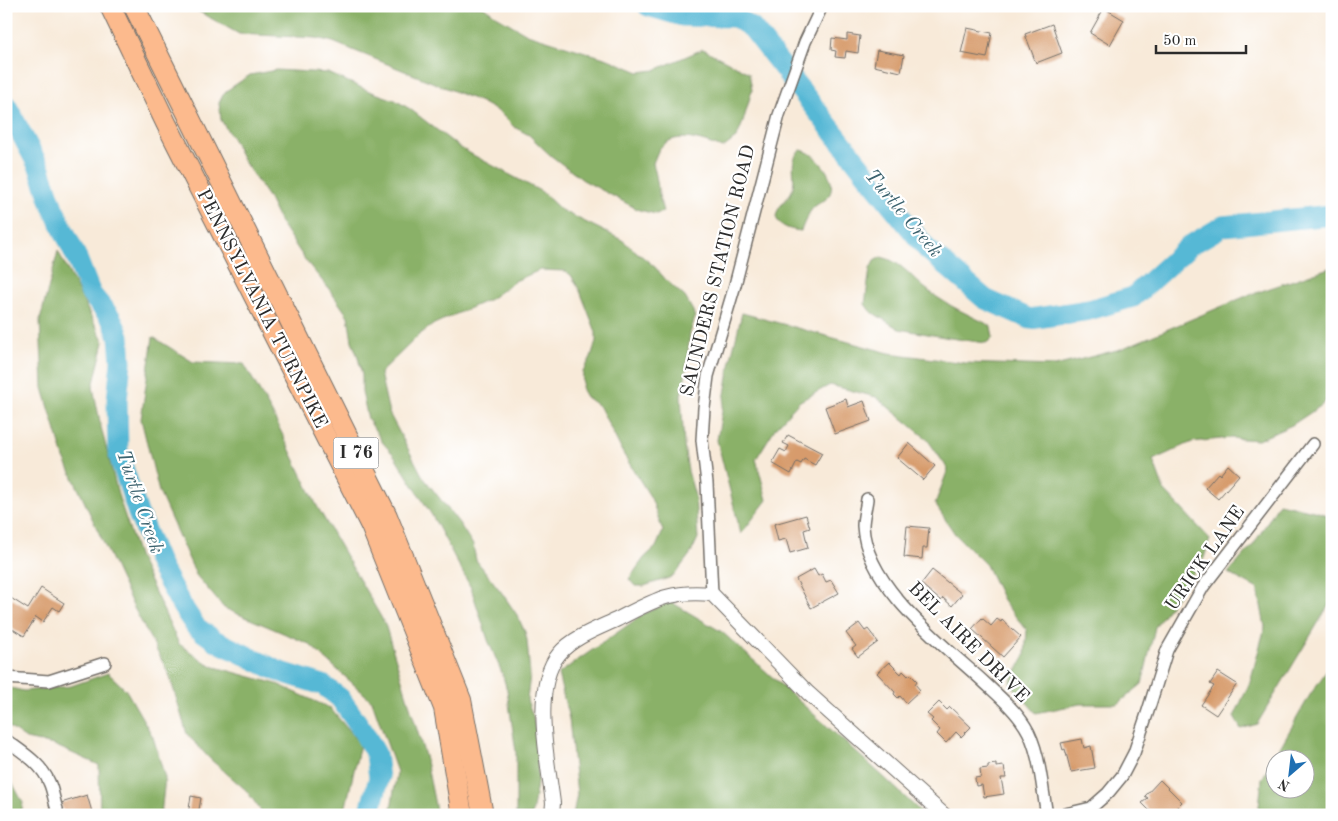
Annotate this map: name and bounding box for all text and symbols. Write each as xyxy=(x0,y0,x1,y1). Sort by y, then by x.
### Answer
scale bar xyxy=(1156,22,1246,54)
text: 50 m xyxy=(1163,34,1197,49)
street label: SAUNDERS STATION ROAD xyxy=(679,143,759,399)
water label: Turtle Creek xyxy=(861,166,946,262)
street label: PENNSYLVANIA TURNPIKE xyxy=(192,186,330,432)
road number: I 76 xyxy=(334,438,378,468)
water label: Turtle Creek xyxy=(112,448,166,557)
street label: URICK LANE xyxy=(1163,503,1249,615)
street label: BEL AIRE DRIVE xyxy=(904,579,1032,707)
north arrow xyxy=(1266,748,1316,798)
text: N xyxy=(1276,776,1292,793)

